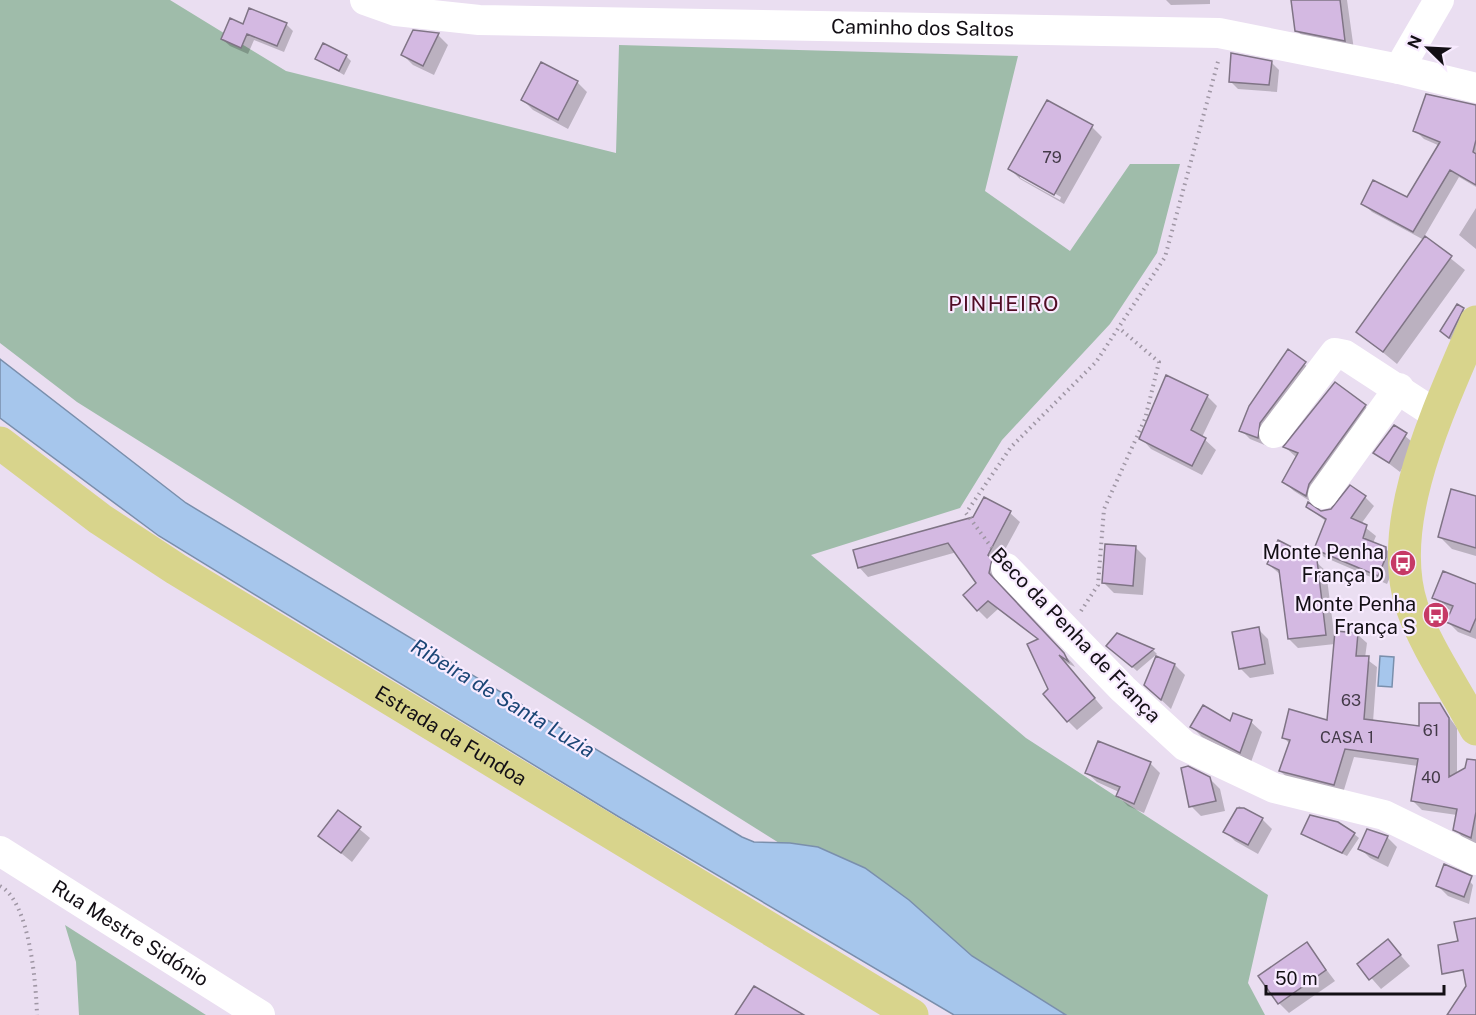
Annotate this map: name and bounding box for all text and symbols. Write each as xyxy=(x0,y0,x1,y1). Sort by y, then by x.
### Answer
street label: Caminho dos Saltos xyxy=(831,14,1014,41)
north arrow xyxy=(1398,18,1458,78)
text: N xyxy=(1404,33,1426,52)
house number: 79 xyxy=(1042,148,1062,167)
district label: PINHEIRO xyxy=(948,291,1060,316)
place label: Monte Penha França D xyxy=(1262,540,1384,587)
street label: Beco da Penha de França xyxy=(986,543,1166,727)
bus stop icon: Monte Penha França D xyxy=(1388,548,1418,578)
place label: Monte Penha França S xyxy=(1294,592,1416,639)
bus stop icon: Monte Penha França S xyxy=(1421,600,1451,630)
water label: Ribeira de Santa Luzia xyxy=(407,633,599,763)
street label: Estrada da Fundoa xyxy=(371,680,531,791)
house number: 63 xyxy=(1341,691,1361,710)
house number: 61 xyxy=(1423,721,1439,740)
house number: CASA 1 xyxy=(1320,728,1374,747)
house number: 40 xyxy=(1421,768,1441,787)
street label: Rua Mestre Sidónio xyxy=(47,875,213,991)
scale bar xyxy=(1266,958,1444,996)
text: 50 m xyxy=(1275,968,1318,989)

